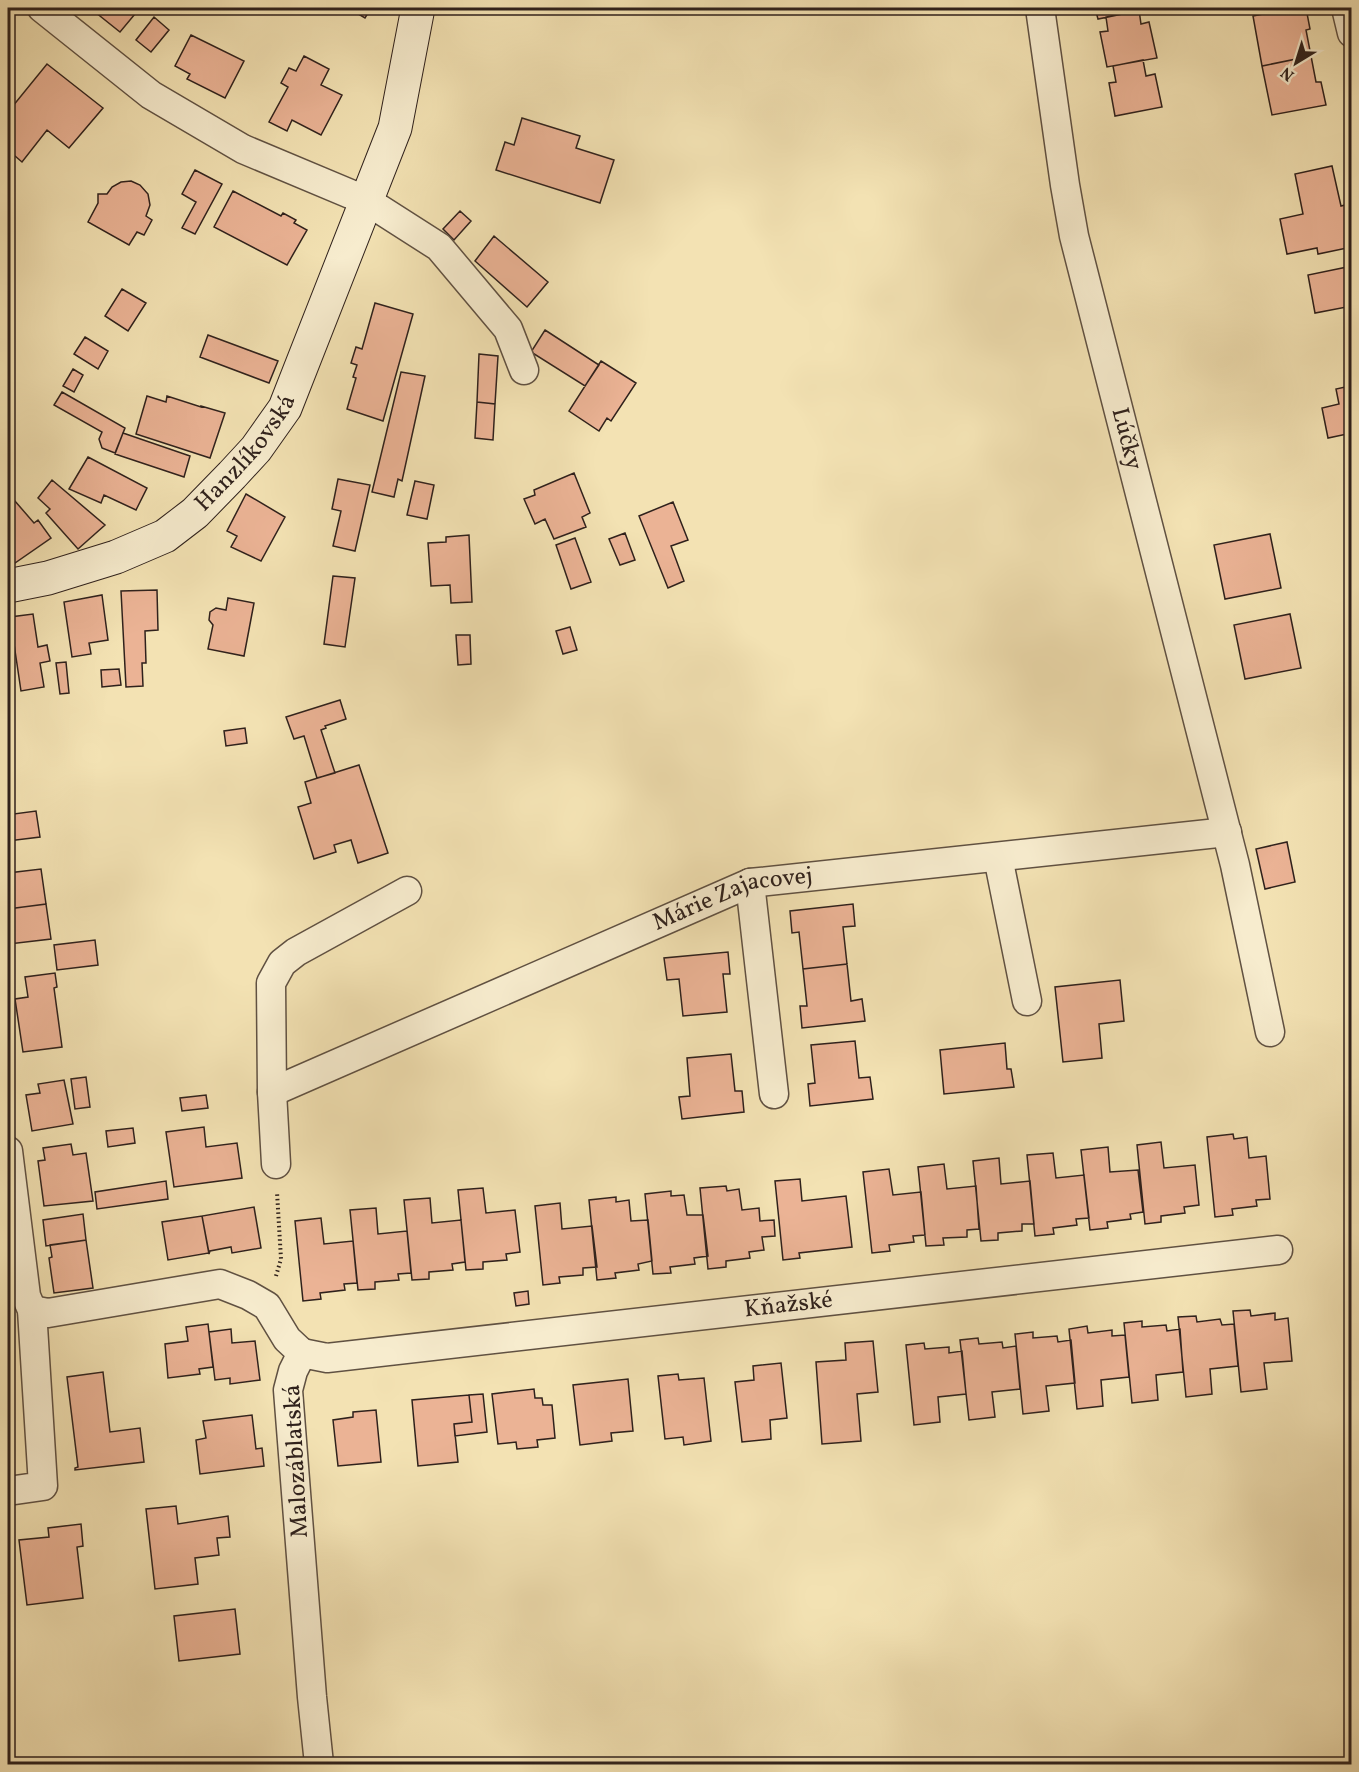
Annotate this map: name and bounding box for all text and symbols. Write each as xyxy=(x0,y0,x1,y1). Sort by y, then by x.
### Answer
north arrow xyxy=(1266,33,1326,93)
text: N xyxy=(1276,61,1299,85)
street label: Hanzlíkovská xyxy=(188,390,305,520)
street label: Lúčky xyxy=(1102,404,1150,474)
street label: Márie Zajacovej xyxy=(647,859,815,940)
street label: Kňažské xyxy=(742,1284,835,1327)
street label: Malozáblatská xyxy=(276,1383,318,1539)

